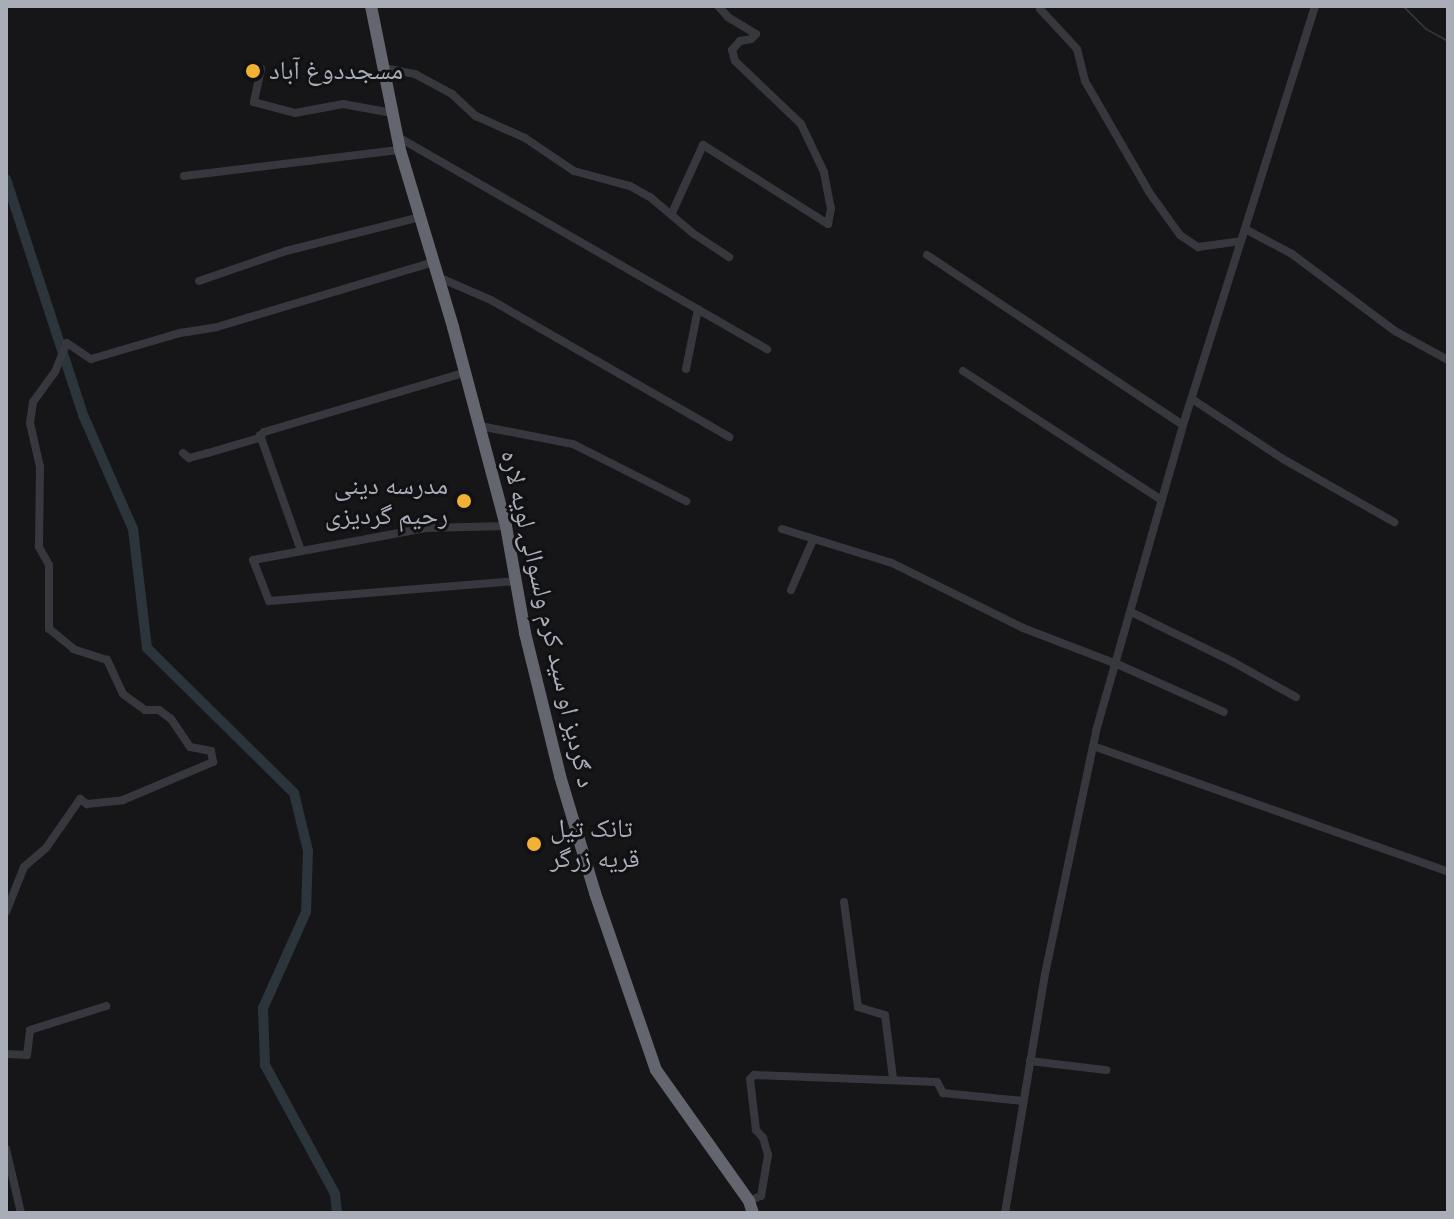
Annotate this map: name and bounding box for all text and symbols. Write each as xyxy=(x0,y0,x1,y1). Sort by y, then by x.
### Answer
place label: مسجددوغ آباد xyxy=(269,55,403,87)
marker: مسجددوغ آباد xyxy=(244,62,262,80)
street label: د ګردیز او سید کرم ولسوالۍ لویه لاره xyxy=(494,447,602,791)
place label: مدرسه دینی رحیم گردیزی xyxy=(325,470,448,532)
marker: مدرسه دینی رحیم گردیزی xyxy=(455,492,473,510)
place label: تانک تیل قریه زرگر xyxy=(550,813,640,874)
marker: تانک تیل قریه زرگر xyxy=(525,835,543,853)

